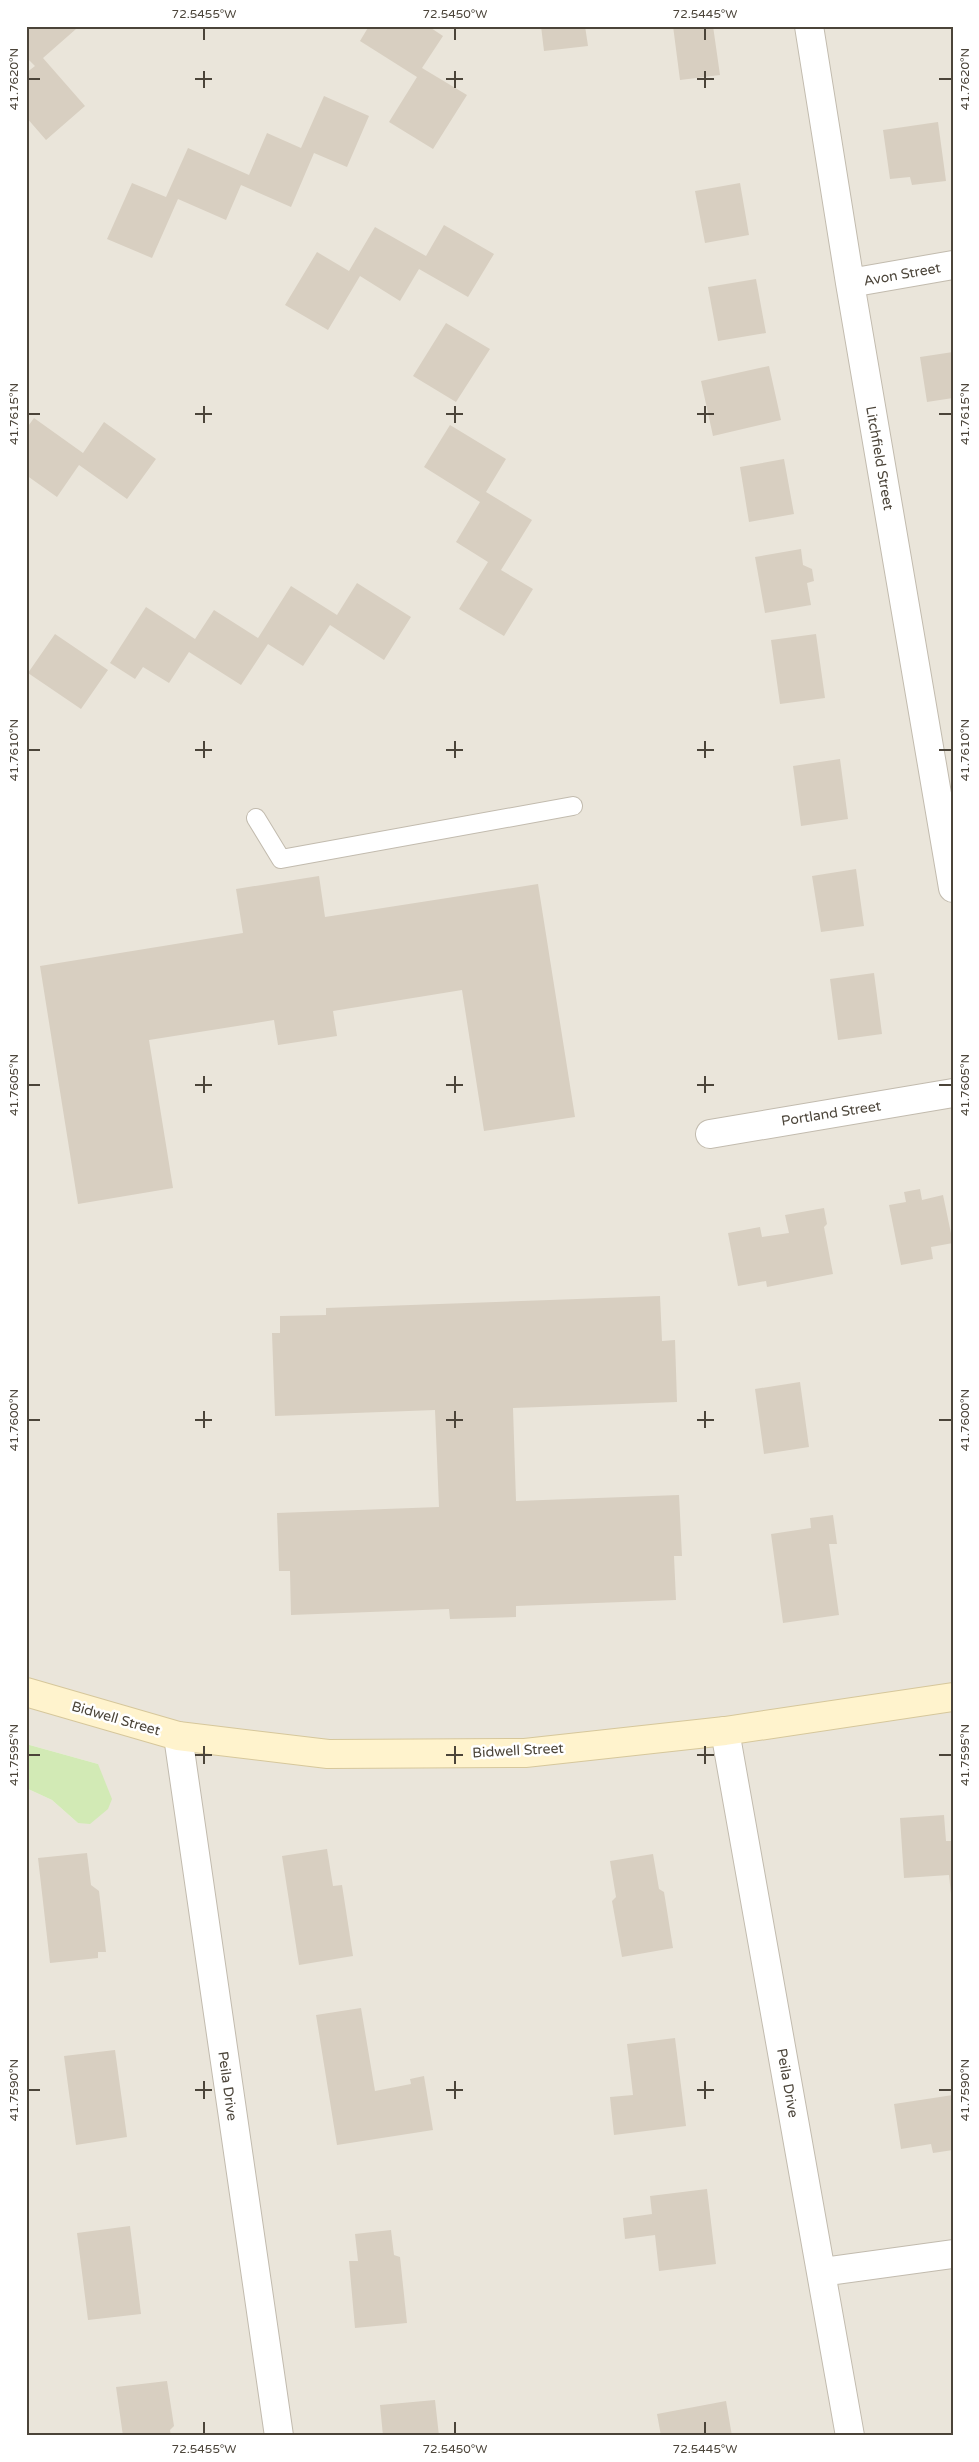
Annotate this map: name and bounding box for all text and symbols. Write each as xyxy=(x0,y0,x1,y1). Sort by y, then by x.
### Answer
text: 72.5455°W xyxy=(172,7,236,21)
text: 72.5450°W xyxy=(422,7,488,21)
text: 72.5445°W xyxy=(673,7,737,21)
text: 41.7620°N xyxy=(7,48,21,110)
text: 41.7620°N xyxy=(958,48,972,110)
street label: Avon Street xyxy=(862,259,943,290)
text: 41.7615°N xyxy=(7,383,21,445)
text: 41.7615°N xyxy=(958,383,972,445)
street label: Litchfield Street xyxy=(862,405,897,512)
text: 41.7610°N xyxy=(7,719,21,781)
text: 41.7610°N xyxy=(958,719,972,781)
text: 41.7605°N xyxy=(7,1054,21,1116)
text: 41.7605°N xyxy=(958,1054,972,1116)
street label: Portland Street xyxy=(780,1097,883,1130)
text: 41.7600°N xyxy=(7,1389,21,1451)
text: 41.7600°N xyxy=(958,1389,972,1451)
street label: Bidwell Street xyxy=(70,1698,163,1739)
text: 41.7595°N xyxy=(7,1724,21,1786)
text: 41.7595°N xyxy=(958,1724,972,1786)
street label: Bidwell Street xyxy=(472,1740,565,1761)
street label: Peila Drive xyxy=(773,2047,802,2119)
street label: Peila Drive xyxy=(214,2050,241,2122)
text: 41.7590°N xyxy=(7,2059,21,2121)
text: 41.7590°N xyxy=(958,2059,972,2121)
text: 72.5455°W xyxy=(172,2442,236,2456)
text: 72.5450°W xyxy=(422,2442,488,2456)
text: 72.5445°W xyxy=(673,2442,737,2456)

